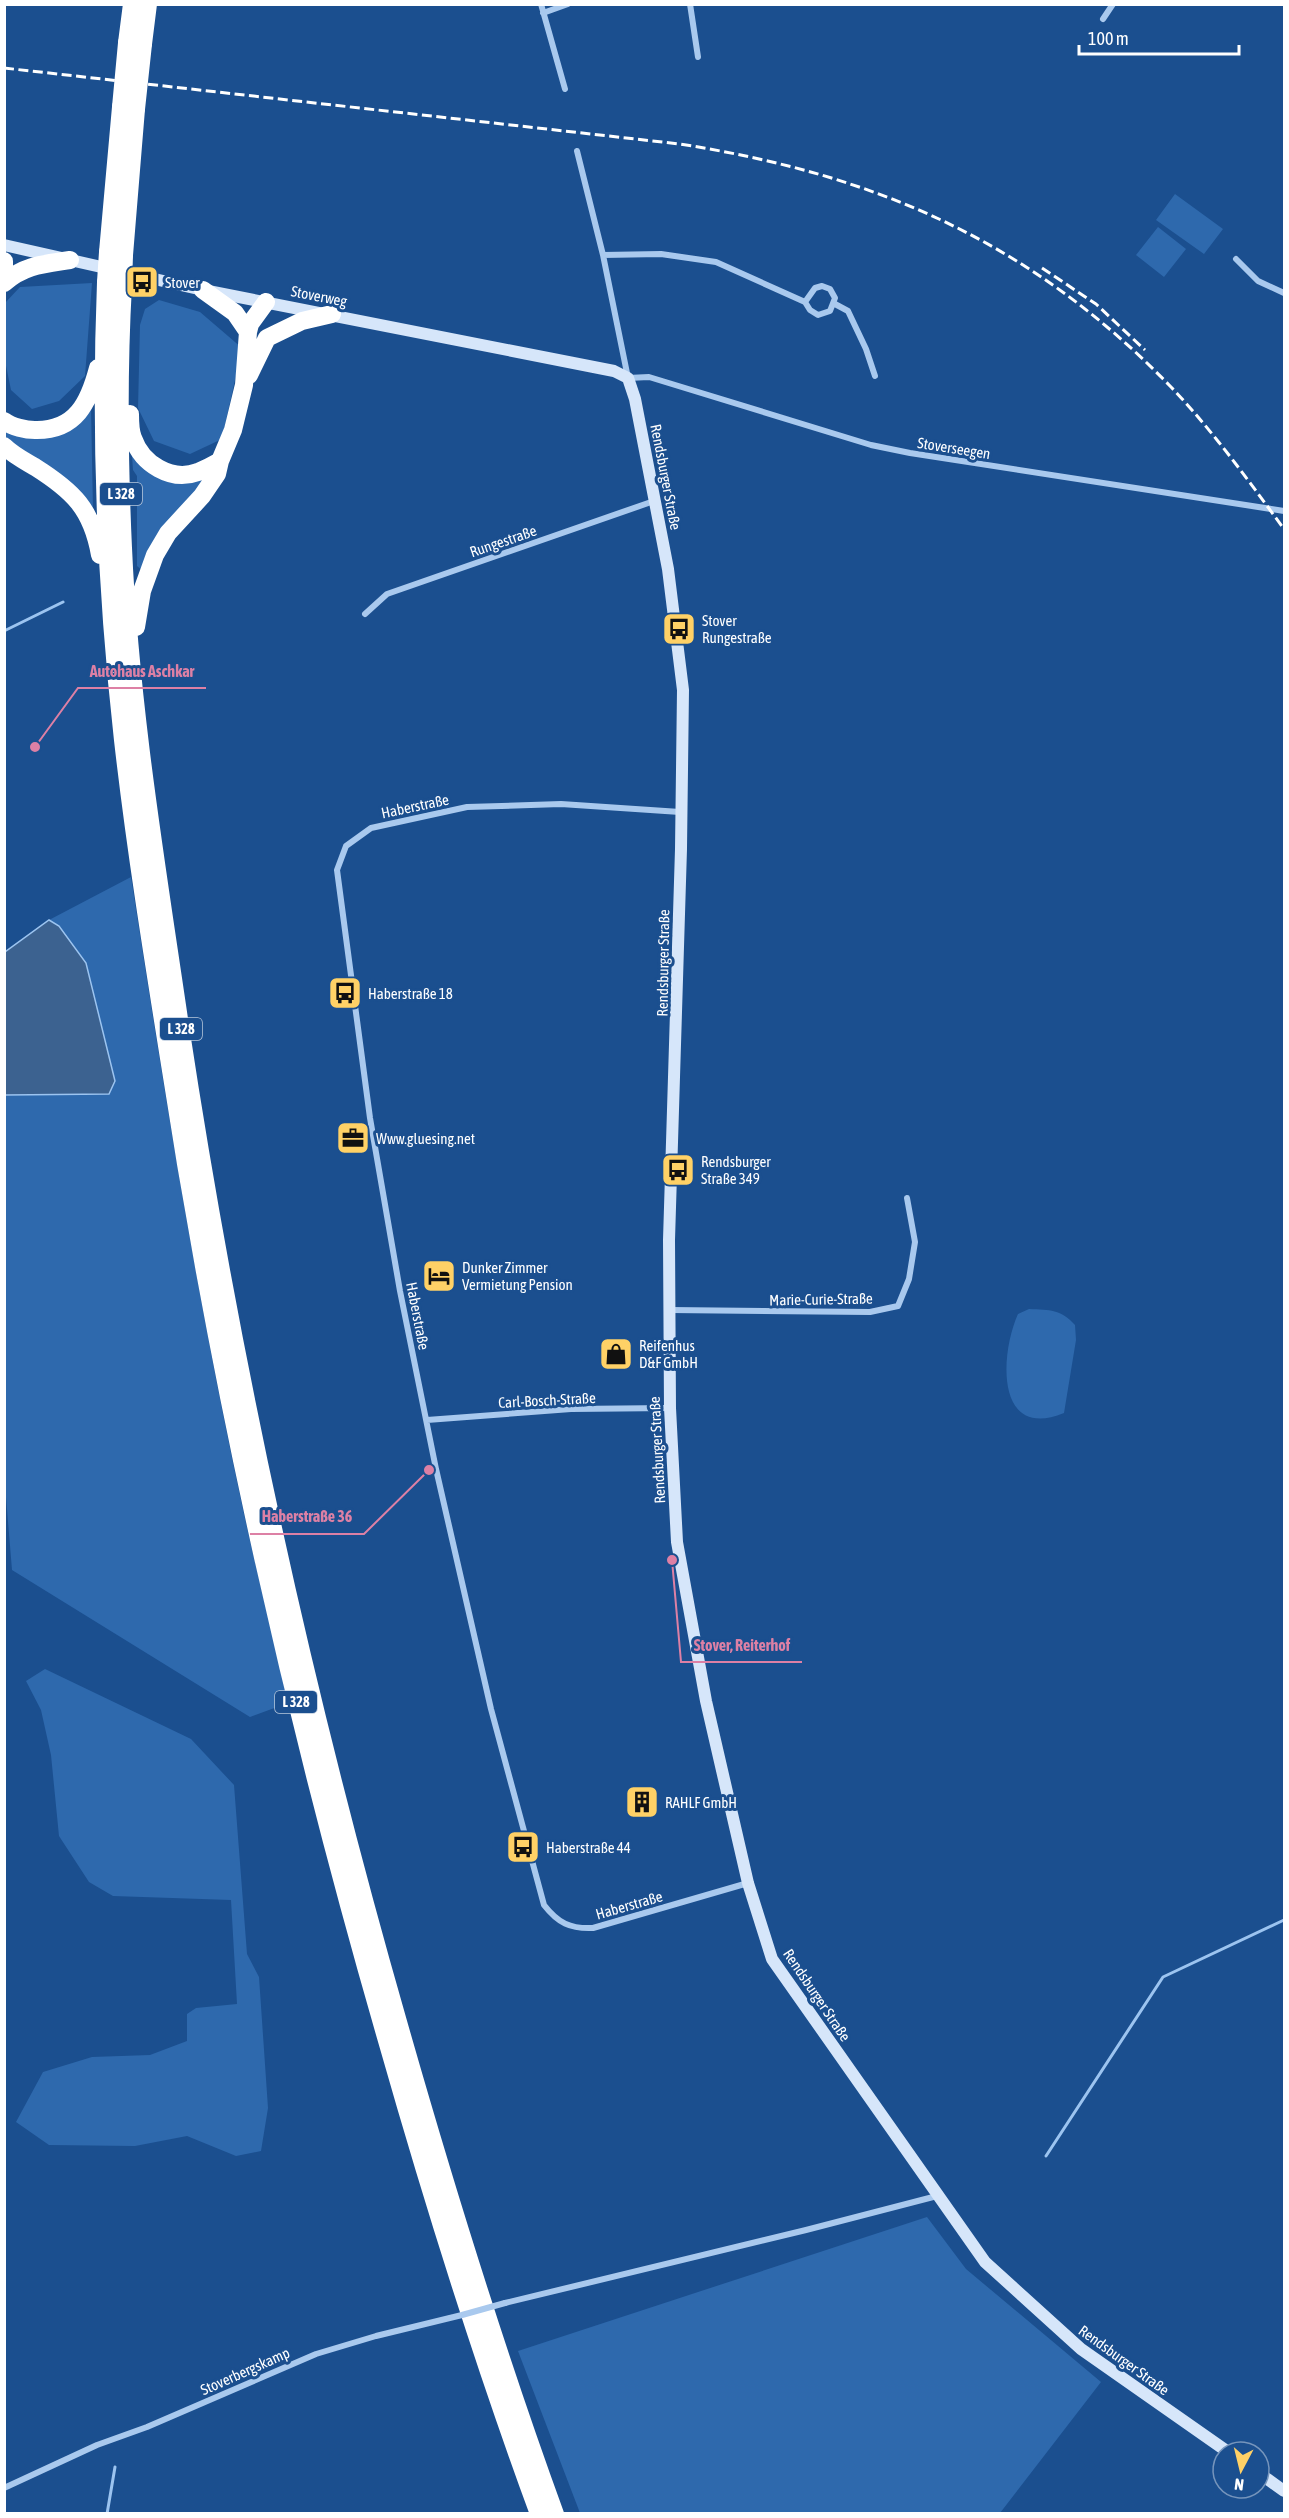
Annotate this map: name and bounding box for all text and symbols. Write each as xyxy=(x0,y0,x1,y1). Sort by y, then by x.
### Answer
scale bar xyxy=(1079,18,1240,56)
text: 100 m xyxy=(1088,28,1129,49)
bus stop icon: Stover xyxy=(124,264,160,300)
place label: Stover xyxy=(165,274,200,291)
street label: Stoverweg xyxy=(290,282,349,310)
street label: Rendsburger Straße xyxy=(647,423,685,531)
street label: Stoverseegen xyxy=(916,434,992,462)
road number: L 328 xyxy=(100,483,142,505)
street label: Rungestraße xyxy=(467,522,539,560)
bus stop icon: Stover Rungestraße xyxy=(661,611,697,647)
place label: Stover Rungestraße xyxy=(702,612,772,646)
callout: Autohaus Aschkar xyxy=(78,654,206,688)
text: Autohaus Aschkar xyxy=(89,662,195,680)
street label: Haberstraße xyxy=(380,791,451,821)
street label: Rendsburger Straße xyxy=(654,909,672,1017)
bus stop icon: Haberstraße 18 xyxy=(327,975,363,1011)
place label: Haberstraße 18 xyxy=(368,985,453,1002)
road number: L 328 xyxy=(160,1018,202,1040)
office icon: Www.gluesing.net xyxy=(335,1120,371,1156)
place label: Www.gluesing.net xyxy=(376,1130,475,1147)
bus stop icon: Rendsburger Straße 349 xyxy=(660,1152,696,1188)
place label: Rendsburger Straße 349 xyxy=(701,1153,771,1187)
hotel icon: Dunker Zimmer Vermietung Pension xyxy=(421,1258,457,1294)
place label: Dunker Zimmer Vermietung Pension xyxy=(462,1259,573,1293)
street label: Haberstraße xyxy=(403,1281,433,1351)
street label: Marie-Curie-Straße xyxy=(769,1290,873,1308)
shop icon: Reifenhus D&F GmbH xyxy=(598,1336,634,1372)
place label: Reifenhus D&F GmbH xyxy=(639,1337,698,1371)
street label: Carl-Bosch-Straße xyxy=(498,1389,596,1411)
street label: Rendsburger Straße xyxy=(646,1396,668,1504)
callout: Haberstraße 36 xyxy=(250,1500,364,1534)
text: Haberstraße 36 xyxy=(262,1507,353,1525)
callout: Stover, Reiterhof xyxy=(681,1628,802,1662)
text: Stover, Reiterhof xyxy=(694,1636,791,1654)
road number: L 328 xyxy=(275,1691,317,1713)
building icon: RAHLF GmbH xyxy=(624,1784,660,1820)
place label: RAHLF GmbH xyxy=(665,1794,737,1811)
bus stop icon: Haberstraße 44 xyxy=(505,1829,541,1865)
place label: Haberstraße 44 xyxy=(546,1839,631,1856)
street label: Haberstraße xyxy=(594,1887,664,1923)
street label: Rendsburger Straße xyxy=(780,1946,854,2044)
street label: Rendsburger Straße xyxy=(1076,2322,1173,2399)
street label: Stoverbergskamp xyxy=(198,2344,292,2398)
north arrow xyxy=(1211,2440,1271,2500)
text: N xyxy=(1233,2475,1245,2494)

